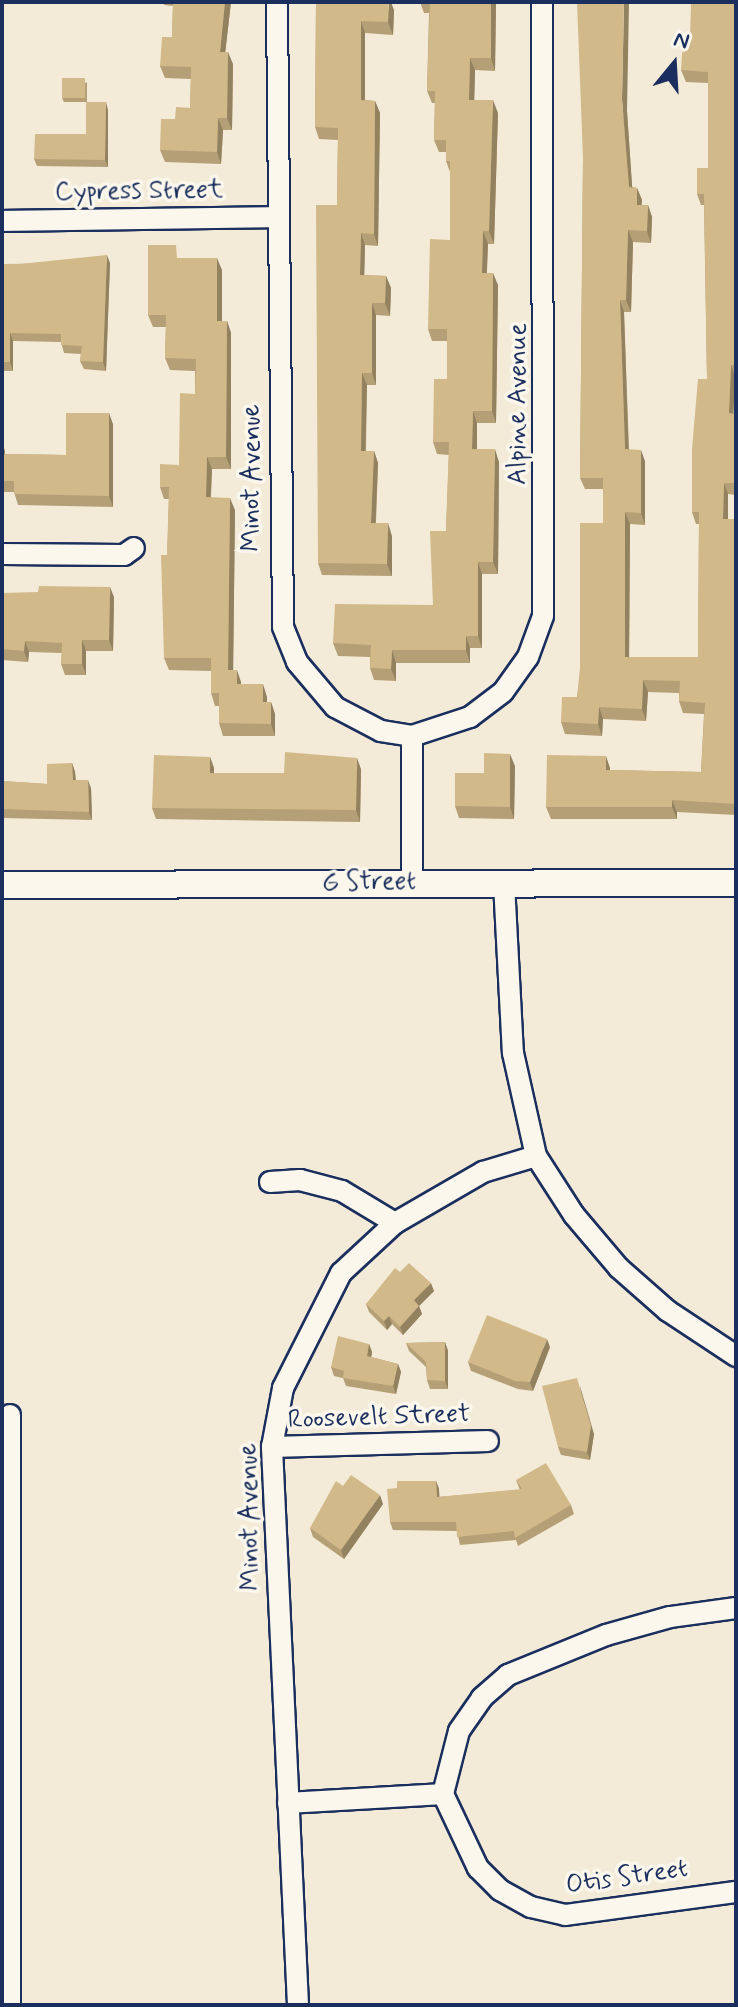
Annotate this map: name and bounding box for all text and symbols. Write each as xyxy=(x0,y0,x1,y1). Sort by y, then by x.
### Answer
north arrow xyxy=(634,24,714,104)
text: N xyxy=(670,26,693,57)
street label: Cypress Street xyxy=(55,175,223,209)
street label: Alpine Avenue xyxy=(503,323,535,485)
street label: Minot Avenue xyxy=(237,402,269,554)
street label: G Street xyxy=(319,867,419,899)
street label: Roosevelt Street xyxy=(288,1399,470,1437)
street label: Minot Avenue xyxy=(234,1441,268,1593)
street label: Otis Street xyxy=(562,1854,692,1902)

